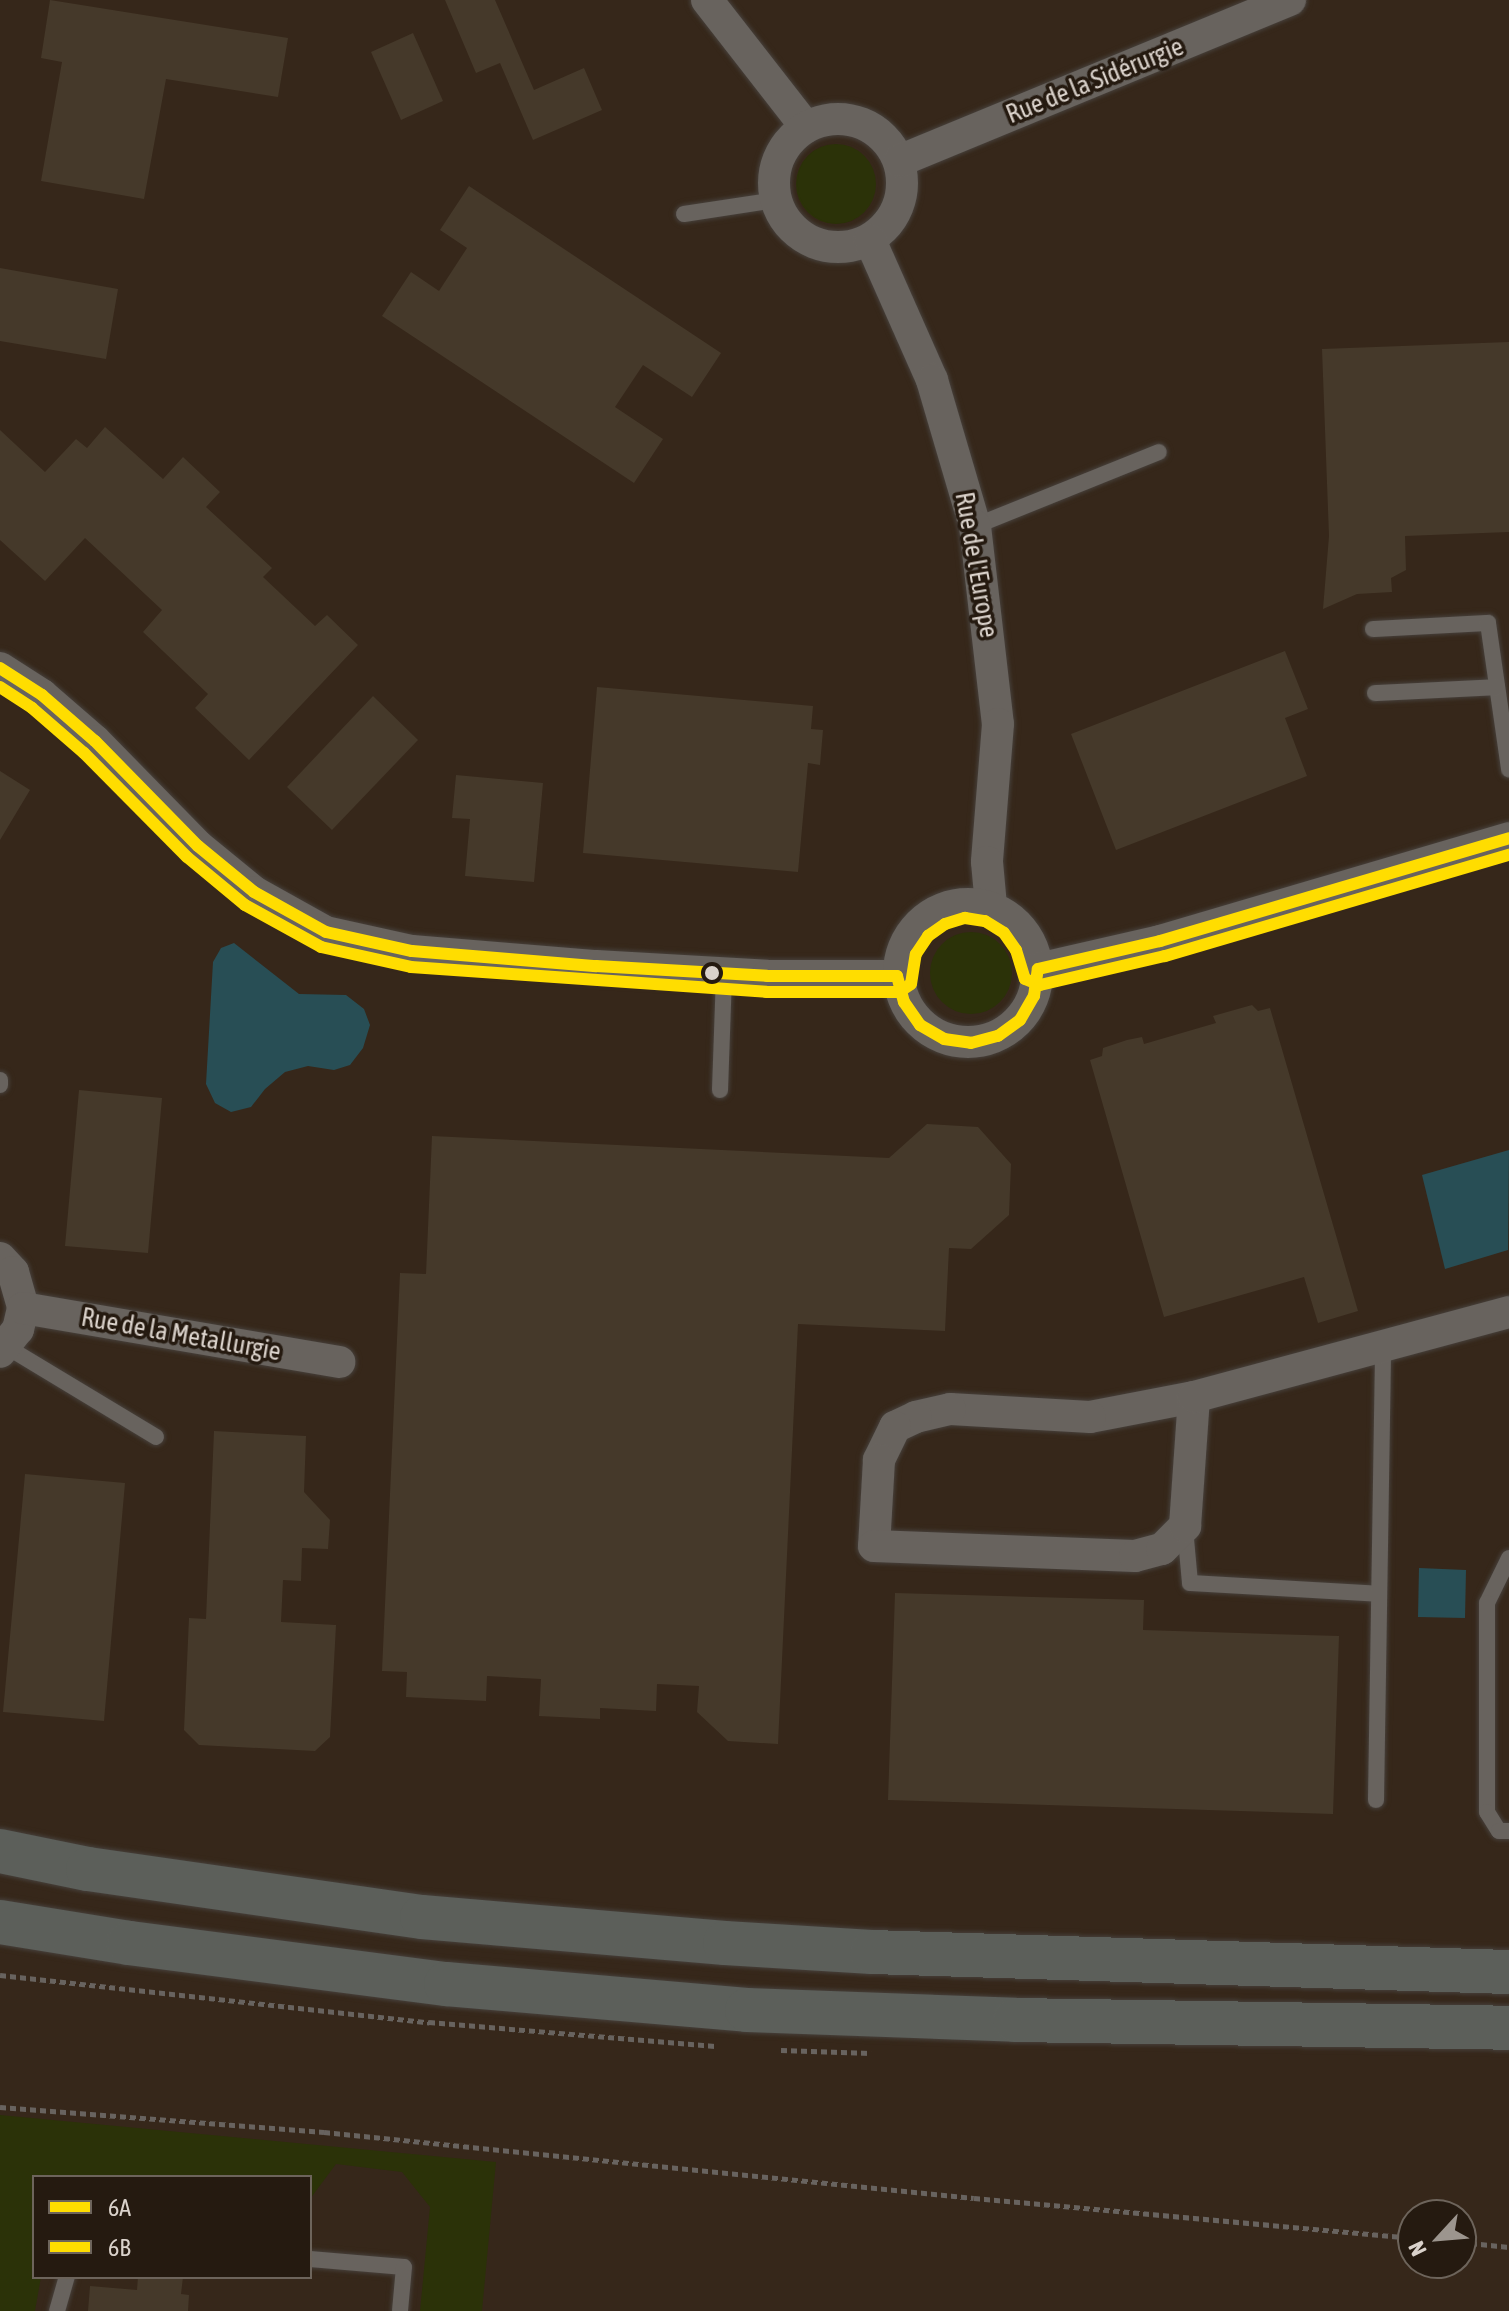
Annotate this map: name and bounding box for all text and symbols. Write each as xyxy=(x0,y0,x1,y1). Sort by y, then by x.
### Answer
street label: Rue de la Sidérurgie xyxy=(1002,31,1188,131)
street label: Rue de l'Europe xyxy=(948,490,1004,640)
unlabelled marker xyxy=(704,965,720,981)
street label: Rue de la Metallurgie xyxy=(79,1302,283,1368)
legend xyxy=(32,2175,312,2279)
text: 6A xyxy=(108,2194,131,2221)
north arrow xyxy=(1397,2199,1477,2279)
text: 6B xyxy=(108,2234,131,2261)
text: N xyxy=(1403,2237,1432,2260)

